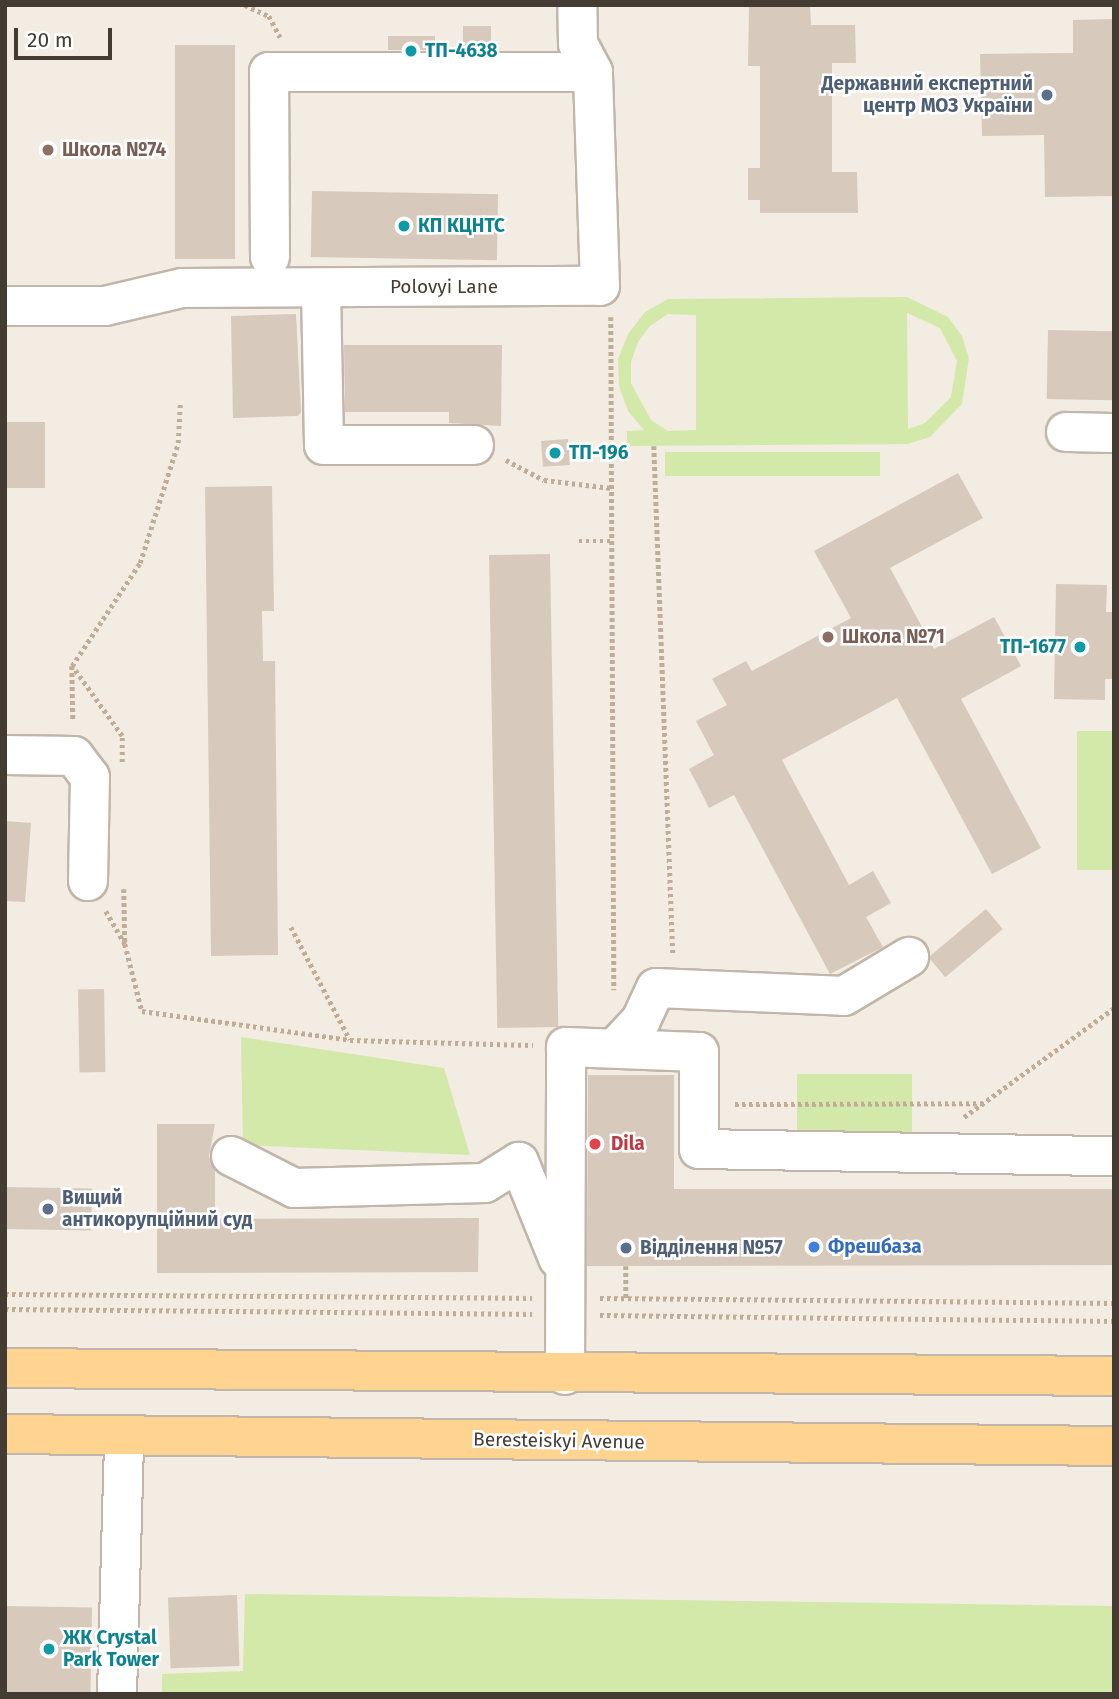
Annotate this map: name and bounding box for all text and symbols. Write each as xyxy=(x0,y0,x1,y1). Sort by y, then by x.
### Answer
scale bar xyxy=(18,14,116,58)
text: 20 m xyxy=(27,27,73,53)
place label: ТП-4638 xyxy=(425,40,498,62)
marker: ТП-4638 xyxy=(403,43,419,59)
place label: Державний експертний центр МОЗ України xyxy=(821,73,1033,117)
marker: Державний експертний центр МОЗ України xyxy=(1039,87,1055,103)
place label: Школа №74 xyxy=(62,139,166,161)
marker: Школа №74 xyxy=(40,142,56,158)
place label: КП КЦНТС xyxy=(418,215,505,237)
marker: КП КЦНТС xyxy=(396,218,412,234)
street label: Polovyi Lane xyxy=(390,276,498,298)
place label: ТП-196 xyxy=(569,442,628,464)
marker: ТП-196 xyxy=(547,445,563,461)
place label: Школа №71 xyxy=(842,626,945,648)
marker: Школа №71 xyxy=(820,629,836,645)
place label: ТП-1677 xyxy=(1000,636,1066,658)
marker: ТП-1677 xyxy=(1072,639,1088,655)
place label: Dila xyxy=(611,1133,645,1155)
marker: Dila xyxy=(585,1134,605,1154)
place label: Вищий антикорупційний суд xyxy=(62,1187,252,1231)
marker: Вищий антикорупційний суд xyxy=(40,1201,56,1217)
place label: Фрешбаза xyxy=(828,1236,922,1258)
place label: Відділення №57 xyxy=(640,1237,783,1259)
marker: Фрешбаза xyxy=(806,1239,822,1255)
marker: Відділення №57 xyxy=(618,1240,634,1256)
street label: Beresteiskyi Avenue xyxy=(473,1428,645,1454)
place label: ЖК Crystal Park Tower xyxy=(63,1627,159,1671)
marker: ЖК Crystal Park Tower xyxy=(41,1641,57,1657)

